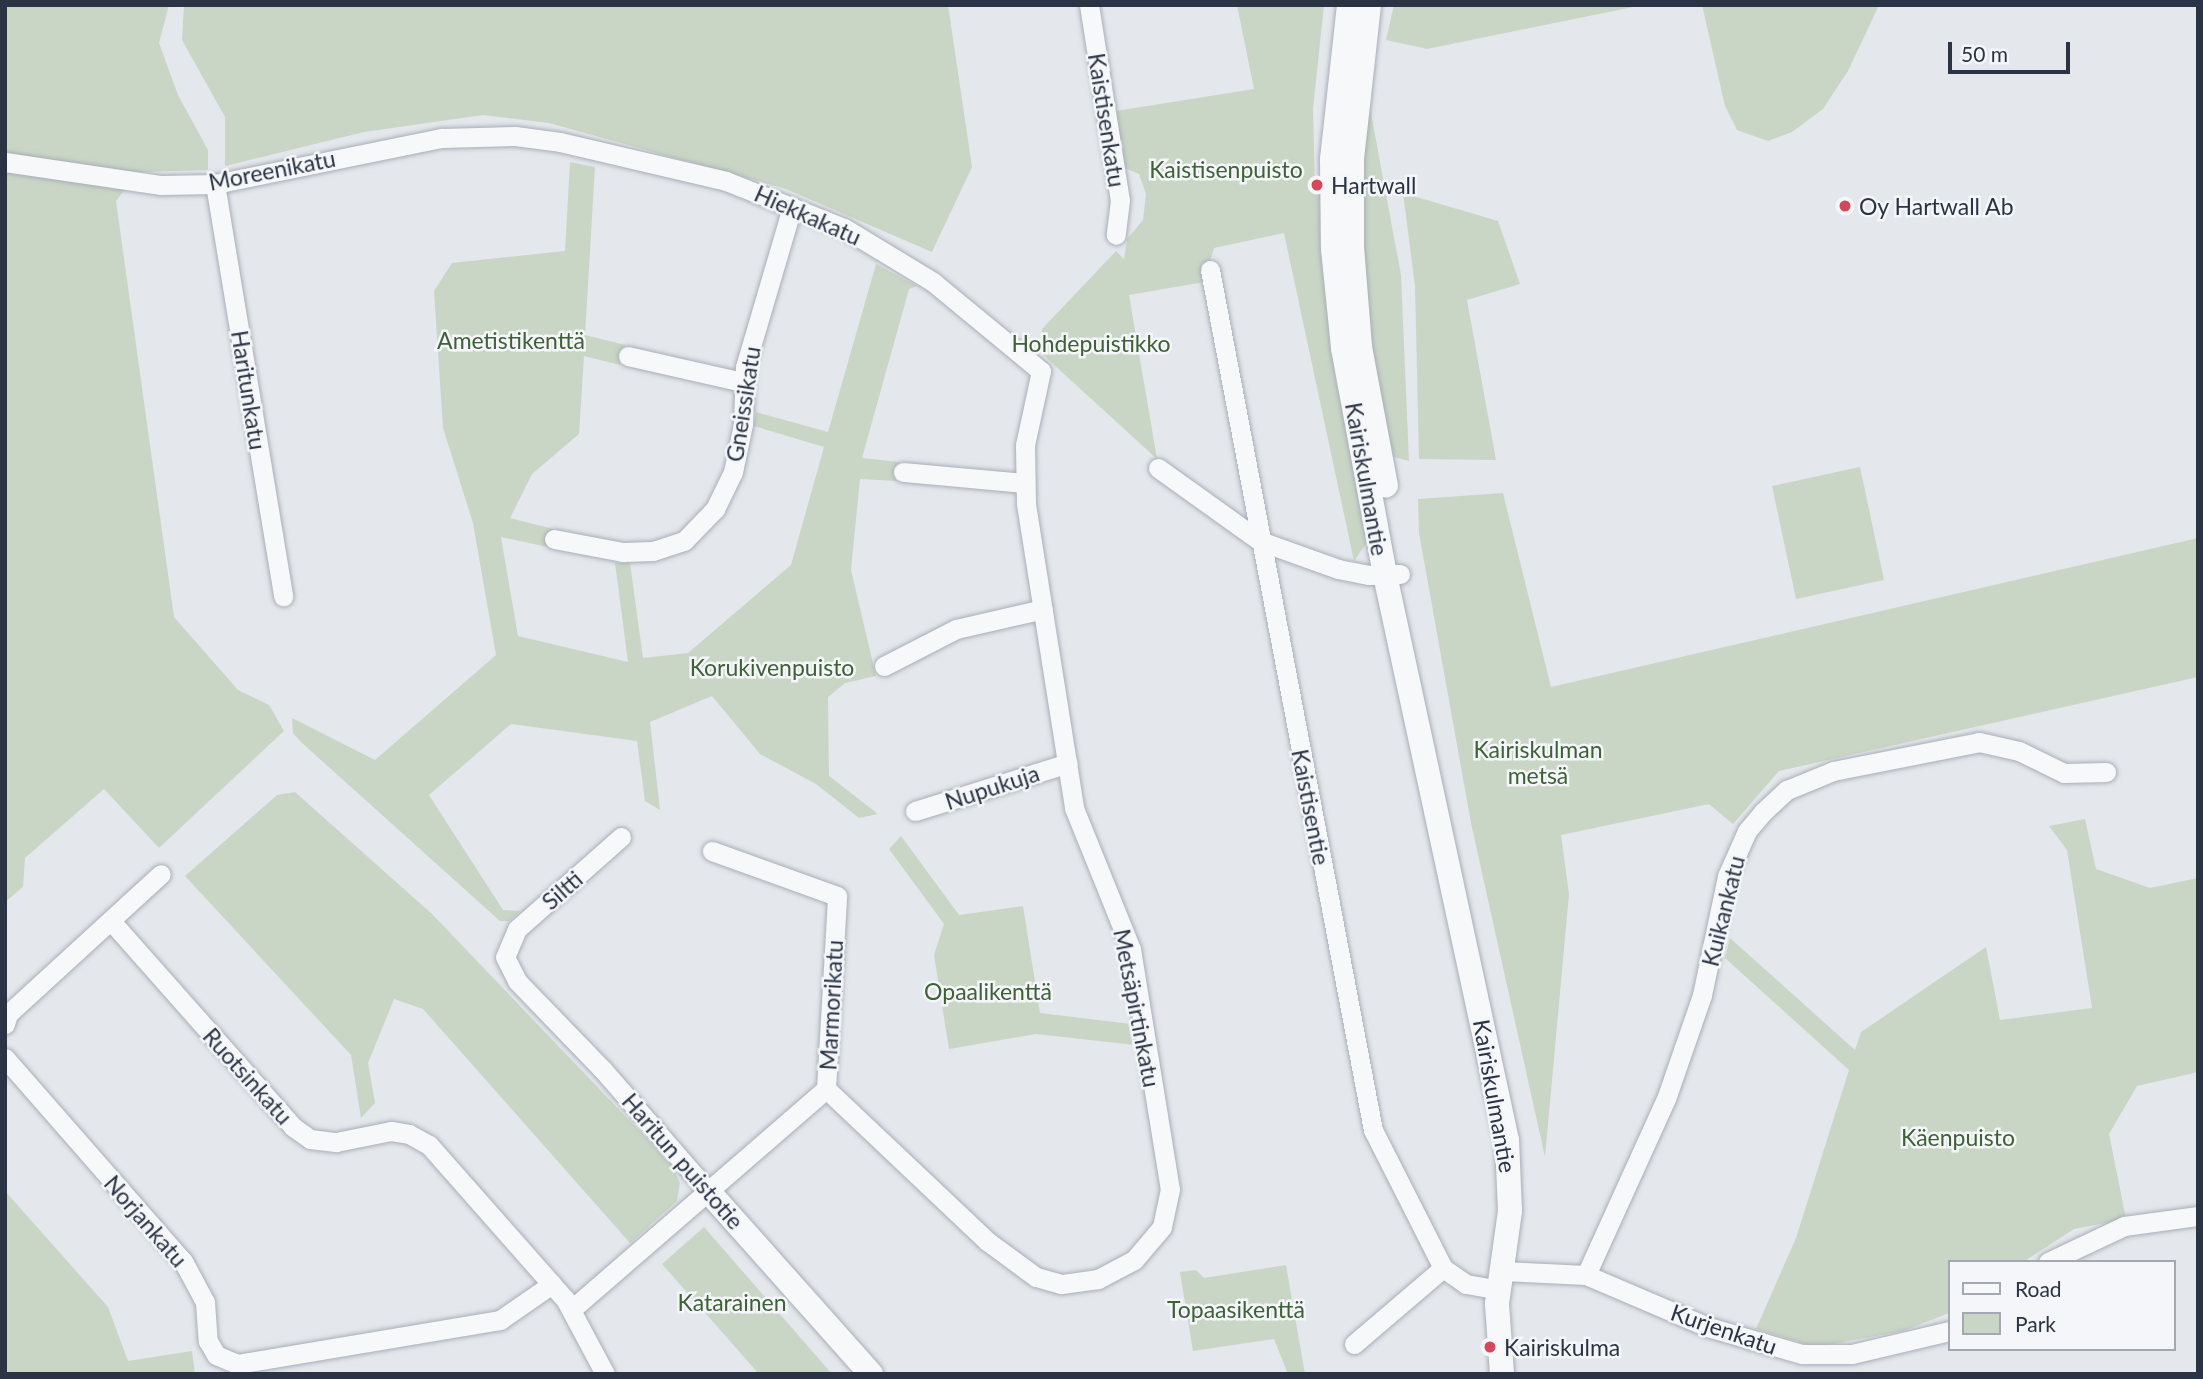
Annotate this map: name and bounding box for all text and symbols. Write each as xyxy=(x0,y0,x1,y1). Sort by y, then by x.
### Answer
scale bar xyxy=(1951,28,2074,72)
text: 50 m xyxy=(1961,41,2008,66)
street label: Kaistisenkatu xyxy=(1083,51,1131,189)
street label: Moreenikatu xyxy=(206,144,338,196)
park label: Kaistisenpuisto xyxy=(1149,155,1303,183)
place label: Hartwall xyxy=(1331,171,1416,199)
marker: Hartwall xyxy=(1309,177,1325,193)
street label: Hiekkakatu xyxy=(750,179,866,251)
place label: Oy Hartwall Ab xyxy=(1859,192,2015,220)
marker: Oy Hartwall Ab xyxy=(1837,198,1853,214)
park label: Ametistikenttä xyxy=(437,326,585,354)
street label: Haritunkatu xyxy=(226,328,272,452)
park label: Hohdepuistikko xyxy=(1011,329,1171,357)
street label: Gneissikatu xyxy=(720,344,766,464)
street label: Kairiskulmantie xyxy=(1340,400,1394,558)
park label: Korukivenpuisto xyxy=(690,653,854,681)
park label: Kairiskulman metsä xyxy=(1473,735,1603,789)
street label: Kaistisentie xyxy=(1286,747,1336,867)
street label: Nupukuja xyxy=(941,759,1043,815)
street label: Kuikankatu xyxy=(1696,853,1750,969)
street label: Siltti xyxy=(536,865,588,915)
street label: Metsäpirtinkatu xyxy=(1108,927,1166,1089)
street label: Marmorikatu xyxy=(814,939,848,1071)
park label: Opaalikenttä xyxy=(924,977,1052,1005)
street label: Kairiskulmantie xyxy=(1468,1017,1522,1175)
street label: Ruotsinkatu xyxy=(198,1022,298,1130)
street label: Haritun puistotie xyxy=(617,1087,749,1235)
park label: Käenpuisto xyxy=(1901,1123,2015,1151)
street label: Norjankatu xyxy=(99,1170,193,1272)
legend xyxy=(1948,1260,2175,1351)
text: Road xyxy=(2015,1276,2062,1301)
park label: Katarainen xyxy=(677,1288,787,1316)
park label: Topaasikenttä xyxy=(1167,1295,1305,1323)
street label: Kurjenkatu xyxy=(1667,1298,1781,1360)
text: Park xyxy=(2015,1311,2056,1336)
place label: Kairiskulma xyxy=(1504,1333,1620,1361)
marker: Kairiskulma xyxy=(1482,1339,1498,1355)

